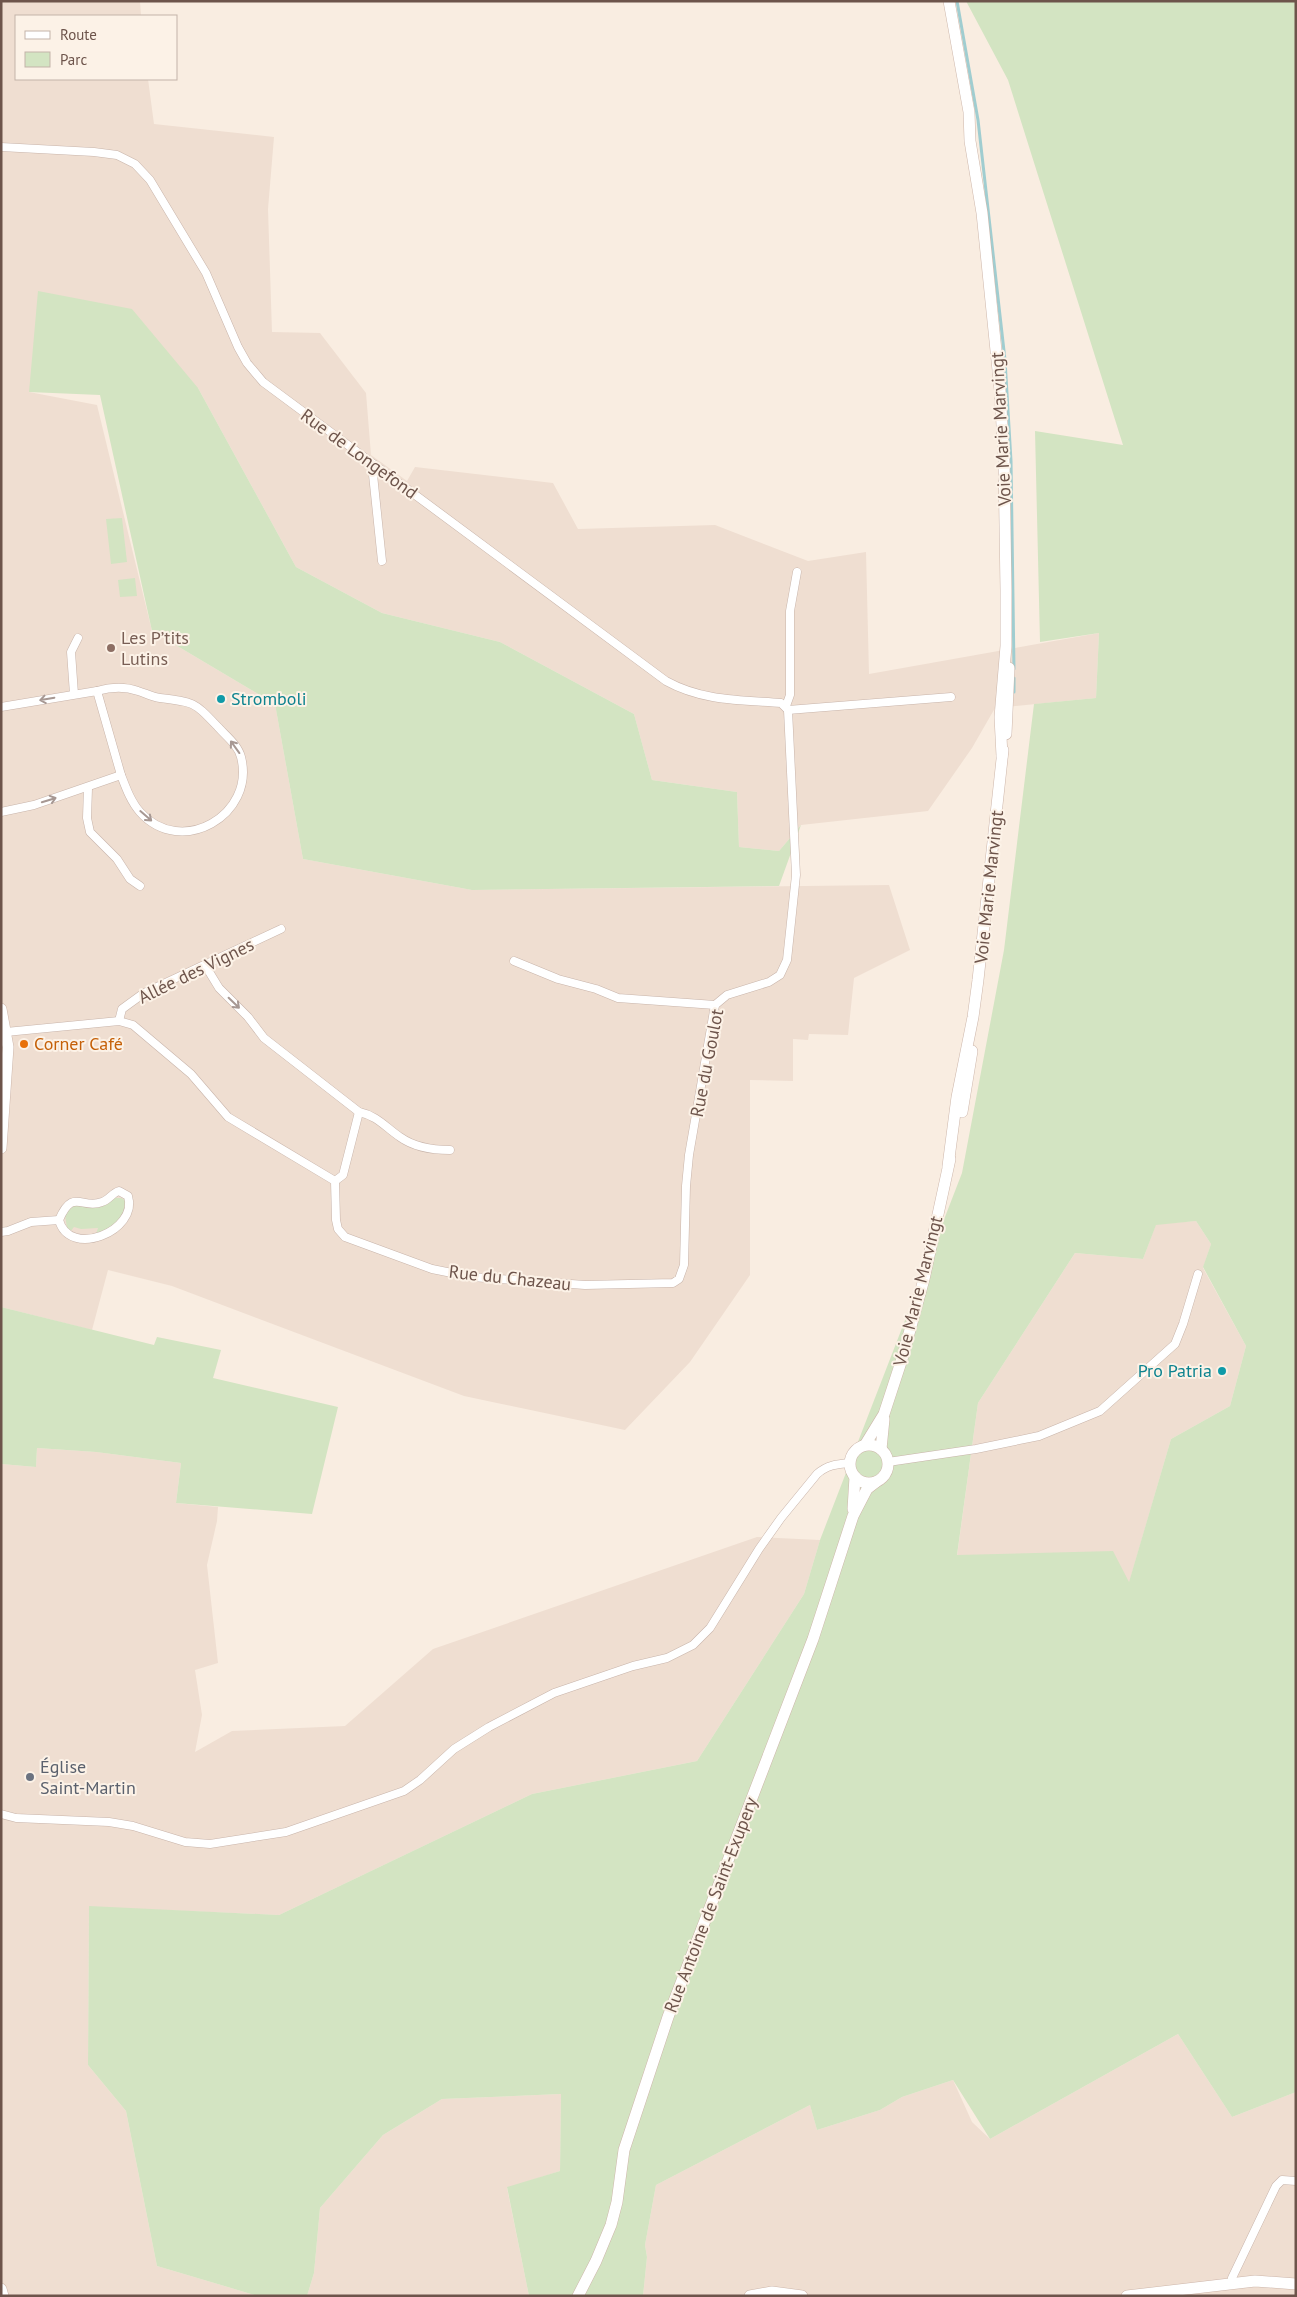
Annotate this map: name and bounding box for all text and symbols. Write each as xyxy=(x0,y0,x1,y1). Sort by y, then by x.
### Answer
legend xyxy=(15,15,178,80)
text: Route xyxy=(60,25,97,44)
text: Parc xyxy=(60,50,87,69)
street label: Voie Marie Marvingt xyxy=(985,351,1016,508)
street label: Rue de Longefond xyxy=(296,403,422,504)
place label: Les P’tits Lutins xyxy=(121,626,189,670)
marker: Les P’tits Lutins xyxy=(105,642,117,654)
place label: Stromboli xyxy=(231,687,307,710)
marker: Stromboli xyxy=(215,693,227,705)
one-way arrow xyxy=(39,695,55,705)
one-way arrow xyxy=(230,740,240,754)
one-way arrow xyxy=(40,795,56,805)
street label: Voie Marie Marvingt xyxy=(969,809,1008,966)
one-way arrow xyxy=(139,810,152,822)
street label: Allée des Vignes xyxy=(134,933,257,1008)
one-way arrow xyxy=(228,997,241,1009)
street label: Rue du Goulot xyxy=(685,1007,728,1119)
place label: Corner Café xyxy=(34,1032,123,1055)
marker: Corner Café xyxy=(18,1038,30,1050)
street label: Voie Marie Marvingt xyxy=(887,1213,947,1369)
street label: Rue du Chazeau xyxy=(448,1260,572,1295)
place label: Pro Patria xyxy=(1138,1359,1212,1382)
marker: Pro Patria xyxy=(1216,1365,1228,1377)
place label: Église Saint-Martin xyxy=(40,1755,136,1799)
marker: Église Saint-Martin xyxy=(24,1771,36,1783)
street label: Rue Antoine de Saint-Exupery xyxy=(659,1793,763,2016)

